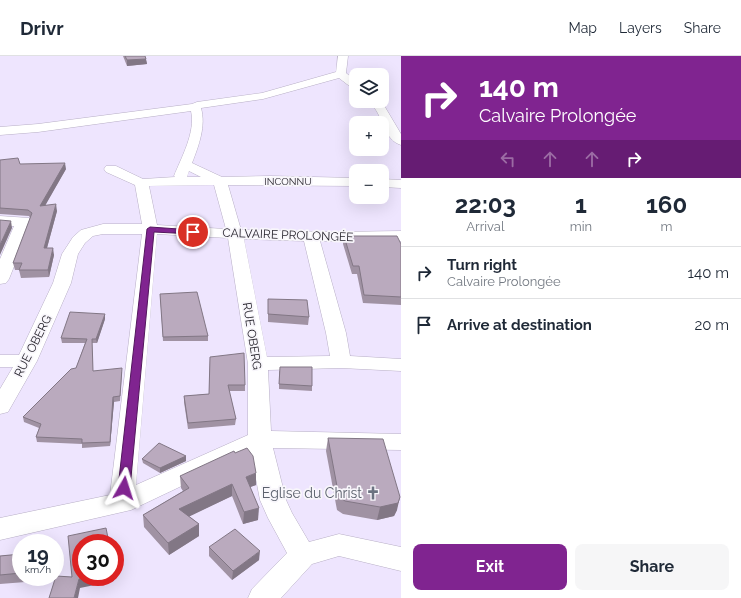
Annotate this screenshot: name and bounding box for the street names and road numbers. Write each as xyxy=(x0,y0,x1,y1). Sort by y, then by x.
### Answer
street label: INCONNU xyxy=(264,176,312,187)
street label: CALVAIRE PROLONGÉE xyxy=(222,226,354,244)
street label: RUE OBERG xyxy=(240,301,264,371)
street label: RUE OBERG xyxy=(11,313,55,379)

